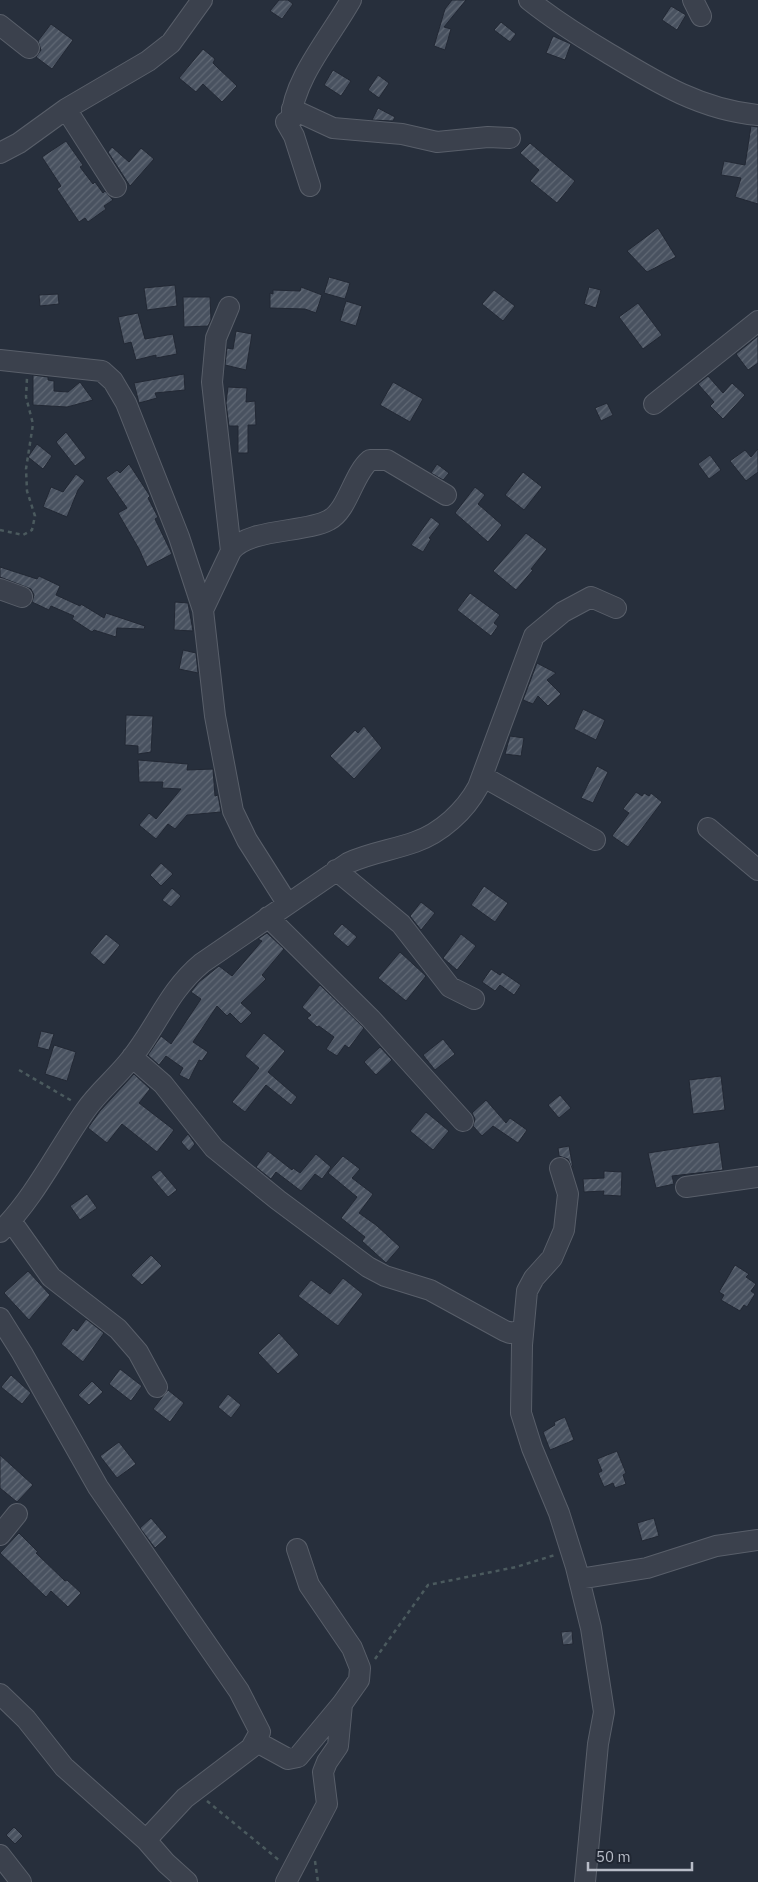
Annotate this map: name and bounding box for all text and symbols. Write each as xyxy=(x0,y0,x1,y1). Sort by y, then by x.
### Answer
scale bar xyxy=(588,1840,692,1872)
text: 50 m xyxy=(596,1847,631,1866)

